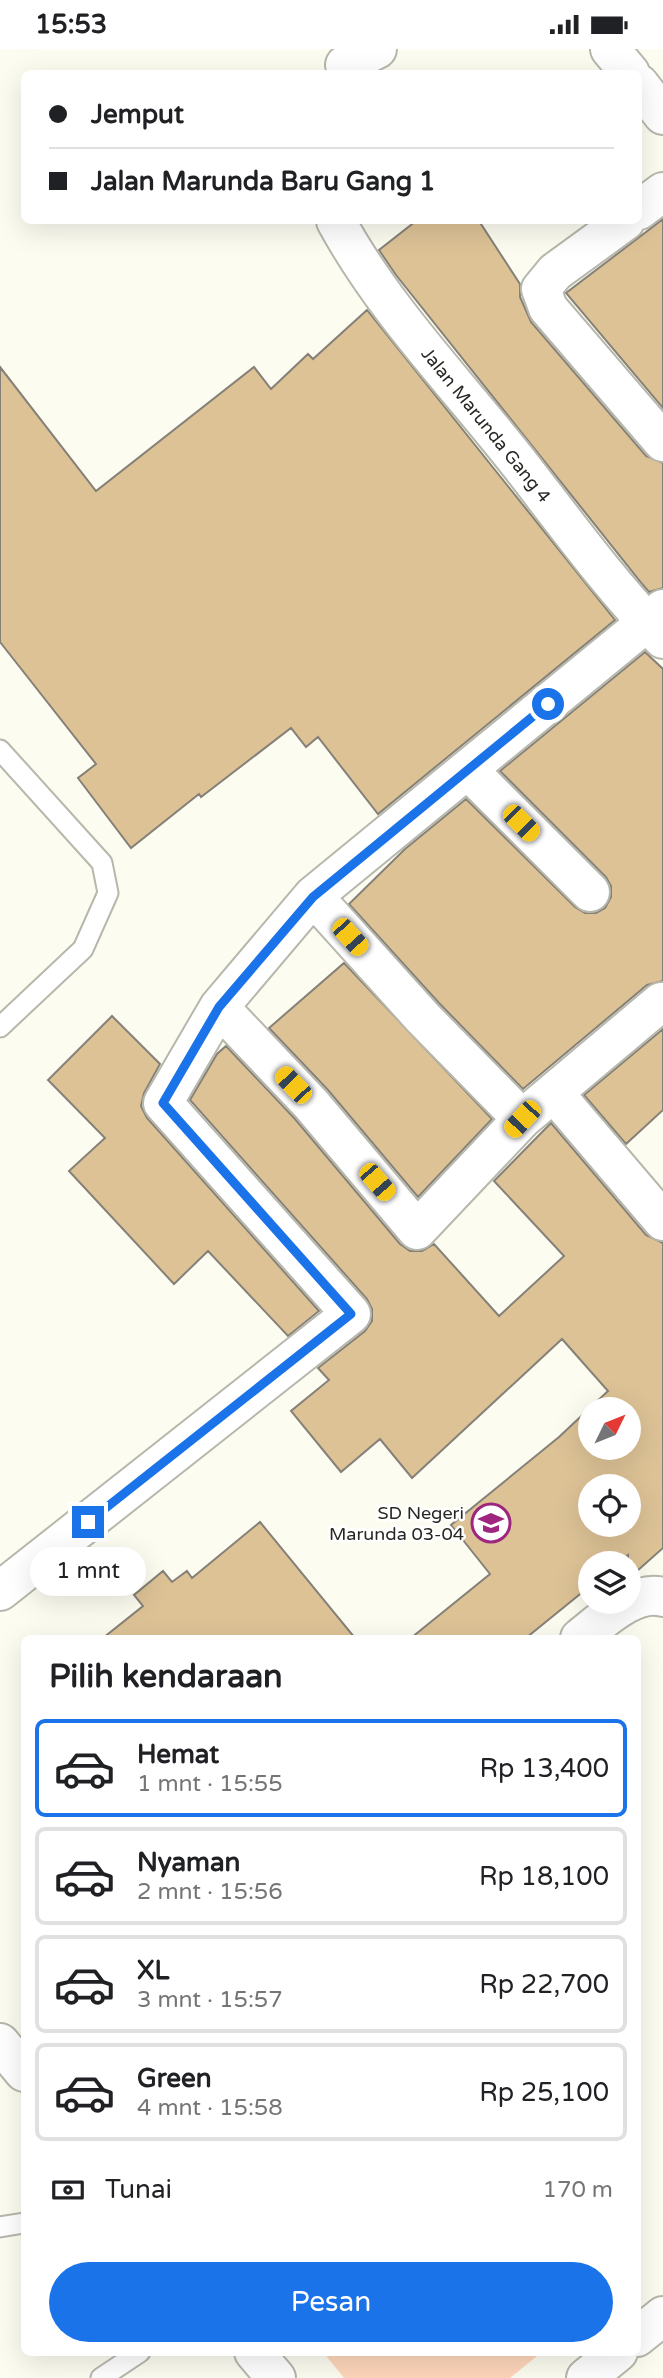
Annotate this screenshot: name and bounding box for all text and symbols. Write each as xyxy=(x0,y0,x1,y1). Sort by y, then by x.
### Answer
text: 15:53 xyxy=(35,9,107,40)
text: Jemput xyxy=(91,99,184,130)
text: Jalan Marunda Baru Gang 1 xyxy=(91,166,435,197)
street label: Jalan Marunda Gang 4 xyxy=(417,343,555,507)
route start xyxy=(532,688,564,720)
car xyxy=(499,801,544,845)
car xyxy=(329,914,372,960)
car xyxy=(271,1063,316,1107)
car xyxy=(500,1096,545,1142)
car xyxy=(356,1159,399,1205)
north arrow xyxy=(578,1397,640,1459)
map controls xyxy=(578,1397,641,1614)
button: locate xyxy=(578,1474,641,1537)
place label: SD Negeri Marunda 03-04 xyxy=(329,1502,464,1545)
school or university icon: SD Negeri Marunda 03-04 xyxy=(470,1502,512,1544)
route end xyxy=(72,1506,104,1538)
callout: 1 mnt xyxy=(30,1547,146,1595)
button: layers xyxy=(578,1551,641,1614)
text: 1 mnt xyxy=(56,1557,120,1585)
text: Pilih kendaraan xyxy=(49,1658,283,1696)
icon: car xyxy=(53,1737,116,1800)
text: Hemat xyxy=(137,1739,219,1770)
text: Rp 13,400 xyxy=(479,1753,609,1784)
text: 1 mnt · 15:55 xyxy=(137,1770,283,1798)
icon: car xyxy=(53,1845,116,1908)
text: Nyaman xyxy=(137,1847,240,1878)
text: Rp 18,100 xyxy=(479,1861,609,1892)
text: 2 mnt · 15:56 xyxy=(137,1878,283,1906)
icon: car xyxy=(53,1953,116,2016)
text: XL xyxy=(137,1955,169,1986)
text: Rp 22,700 xyxy=(479,1969,609,2000)
text: 3 mnt · 15:57 xyxy=(137,1986,283,2014)
icon: car xyxy=(53,2061,116,2124)
text: Green xyxy=(137,2063,212,2094)
text: Rp 25,100 xyxy=(479,2077,609,2108)
text: 4 mnt · 15:58 xyxy=(137,2094,283,2122)
icon: cash xyxy=(49,2171,87,2209)
text: Tunai xyxy=(105,2174,172,2205)
text: 170 m xyxy=(543,2176,613,2204)
button: Pesan xyxy=(49,2262,613,2342)

